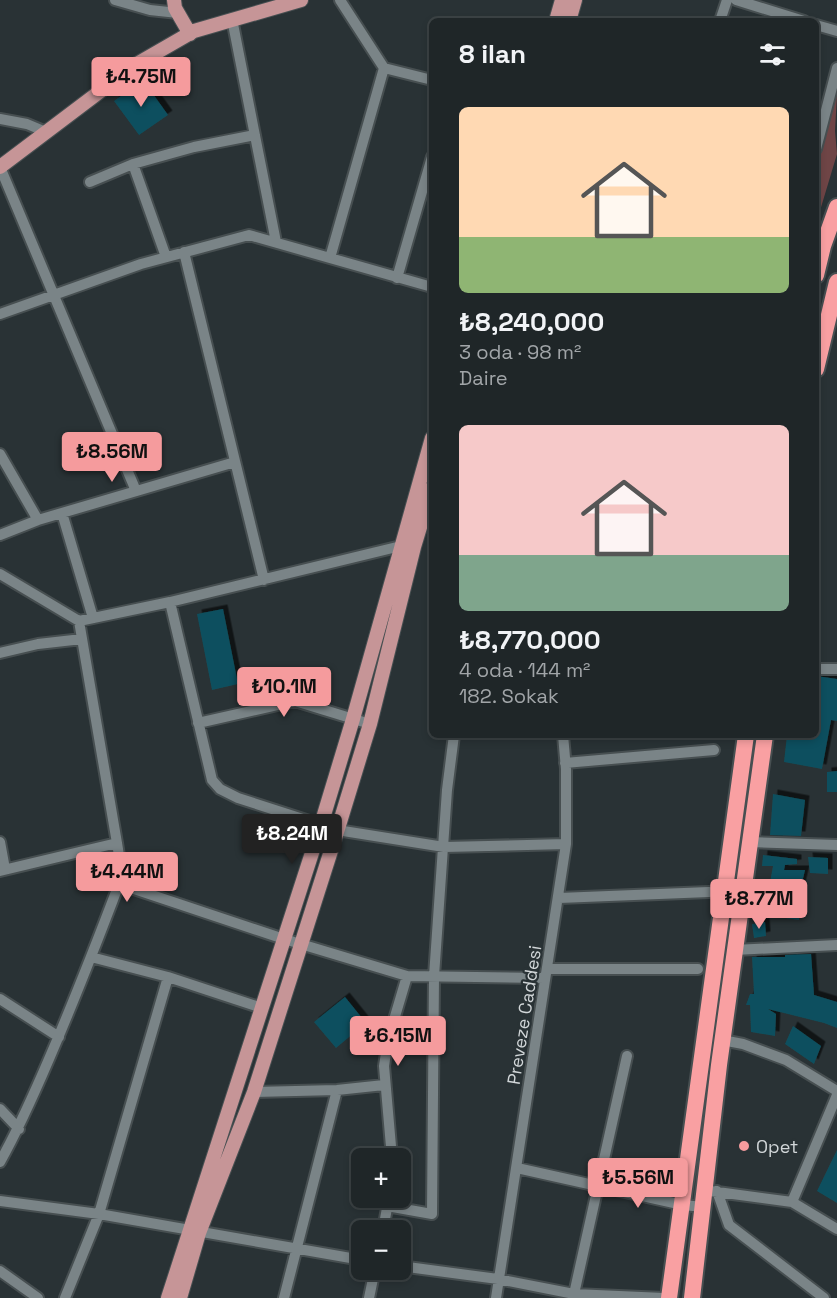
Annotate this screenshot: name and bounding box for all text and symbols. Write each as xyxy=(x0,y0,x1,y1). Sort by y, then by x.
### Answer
text: 8 ilan xyxy=(459,37,526,71)
icon: filters xyxy=(756,38,789,71)
pin: ₺4.75M xyxy=(92,57,190,108)
text: ₺4.75M xyxy=(105,63,177,89)
icon: home xyxy=(570,146,678,254)
text: ₺8,240,000 xyxy=(459,305,604,339)
text: 3 oda · 98 m² xyxy=(459,339,581,365)
text: Daire xyxy=(459,365,508,391)
pin: ₺8.56M xyxy=(63,432,161,483)
text: ₺8.56M xyxy=(76,438,148,464)
icon: home xyxy=(570,464,678,572)
text: ₺8,770,000 xyxy=(459,623,601,657)
text: 4 oda · 144 m² xyxy=(459,657,590,683)
pin: ₺10.1M xyxy=(235,667,333,718)
text: ₺10.1M xyxy=(251,673,317,699)
text: 182. Sokak xyxy=(459,683,559,709)
pin: ₺8.24M xyxy=(243,814,341,865)
text: ₺8.24M xyxy=(256,820,328,846)
pin: ₺4.44M xyxy=(78,852,176,903)
text: ₺4.44M xyxy=(90,858,164,884)
pin: ₺8.77M xyxy=(710,879,808,930)
text: ₺8.77M xyxy=(724,885,794,911)
street label: Preveze Caddesi xyxy=(502,944,546,1086)
pin: ₺6.15M xyxy=(349,1016,447,1067)
text: ₺6.15M xyxy=(364,1022,432,1048)
place label: Opet xyxy=(756,1135,798,1158)
marker: Opet xyxy=(737,1139,751,1153)
map controls xyxy=(351,1148,411,1280)
button: + xyxy=(351,1148,411,1208)
pin: ₺5.56M xyxy=(589,1158,687,1209)
text: ₺5.56M xyxy=(602,1164,674,1190)
button: − xyxy=(351,1220,411,1280)

